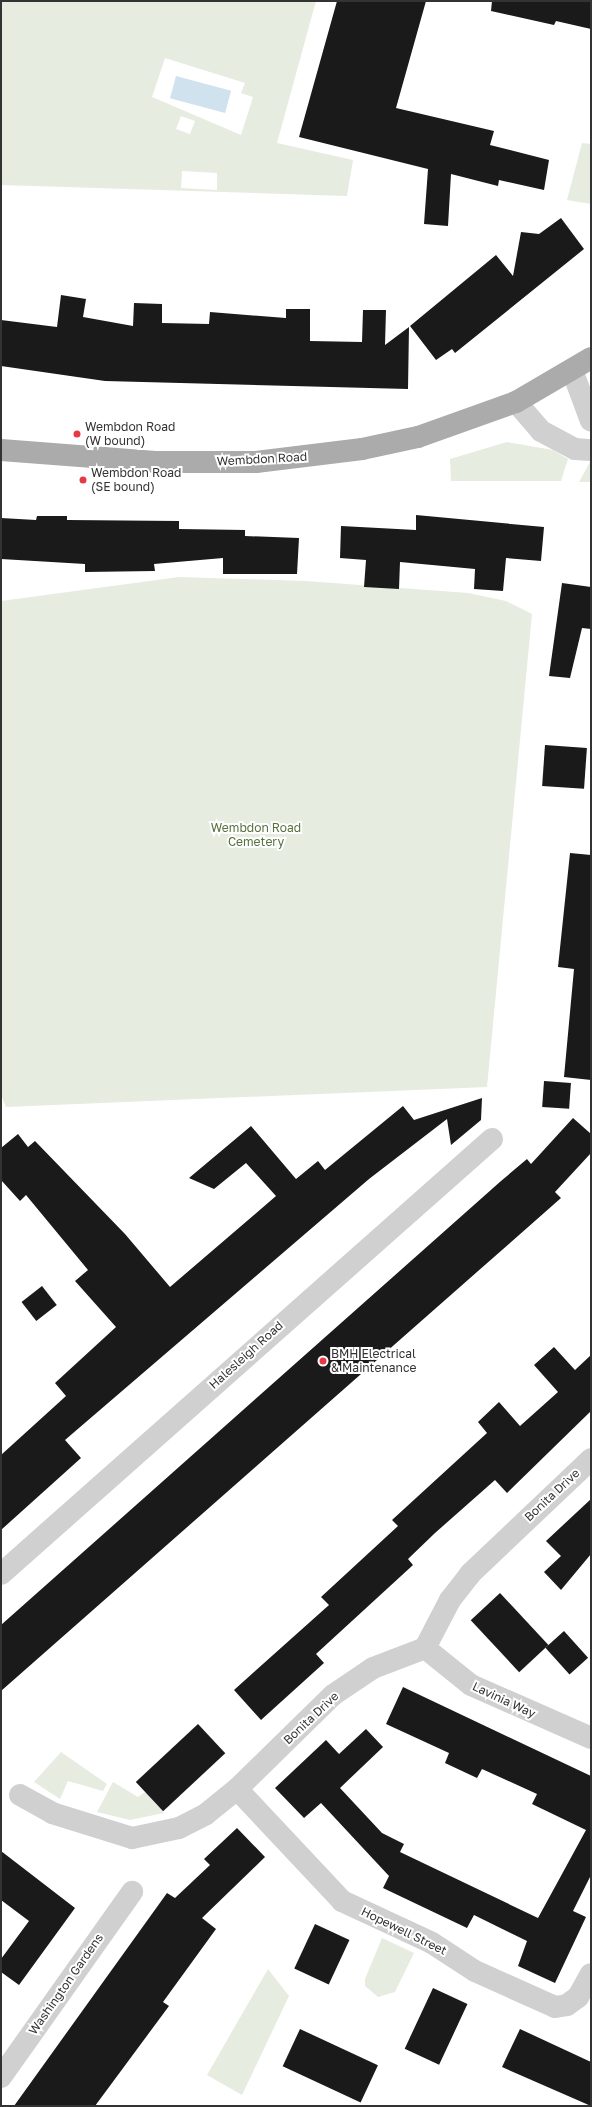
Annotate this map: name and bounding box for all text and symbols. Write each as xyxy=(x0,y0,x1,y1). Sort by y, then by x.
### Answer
place label: Wembdon Road (W bound) xyxy=(85,420,175,448)
marker: Wembdon Road (W bound) xyxy=(72,429,82,439)
street label: Wembdon Road xyxy=(217,449,307,469)
place label: Wembdon Road (SE bound) xyxy=(91,466,181,494)
marker: Wembdon Road (SE bound) xyxy=(78,475,88,485)
park label: Wembdon Road Cemetery xyxy=(211,821,301,849)
street label: Halesleigh Road xyxy=(206,1318,286,1392)
place label: BMH Electrical & Maintenance xyxy=(331,1347,416,1375)
marker: BMH Electrical & Maintenance xyxy=(318,1356,328,1366)
street label: Bonita Drive xyxy=(521,1466,583,1524)
street label: Lavinia Way xyxy=(470,1679,538,1721)
street label: Bonita Drive xyxy=(280,1689,342,1747)
street label: Hopewell Street xyxy=(359,1904,449,1958)
street label: Washington Gardens xyxy=(26,1931,106,2037)

